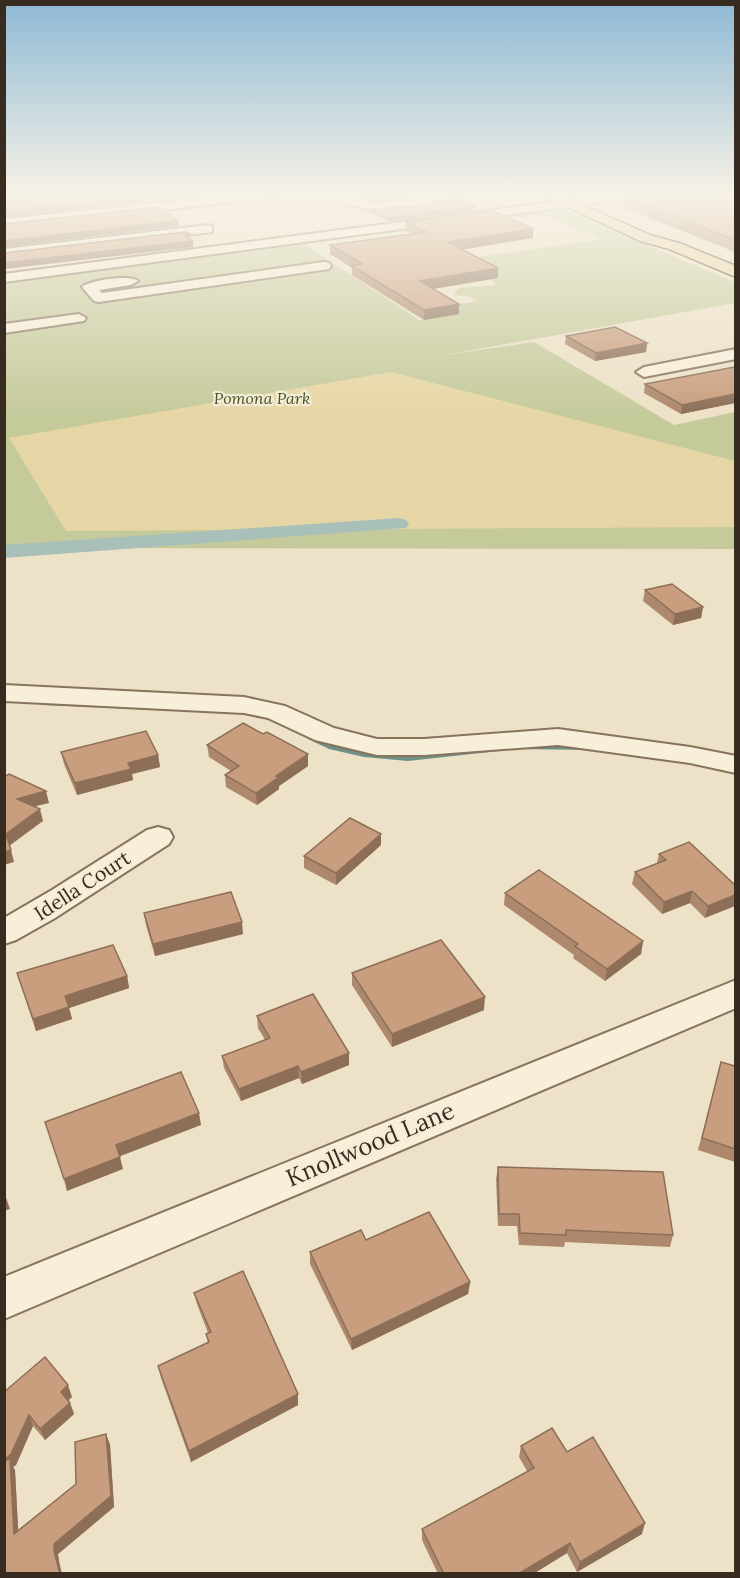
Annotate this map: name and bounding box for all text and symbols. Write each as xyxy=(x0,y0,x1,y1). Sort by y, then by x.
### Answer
park label: Pomona Park xyxy=(214,388,310,408)
street label: Idella Court xyxy=(29,845,135,925)
street label: Knollwood Lane xyxy=(281,1095,459,1193)

